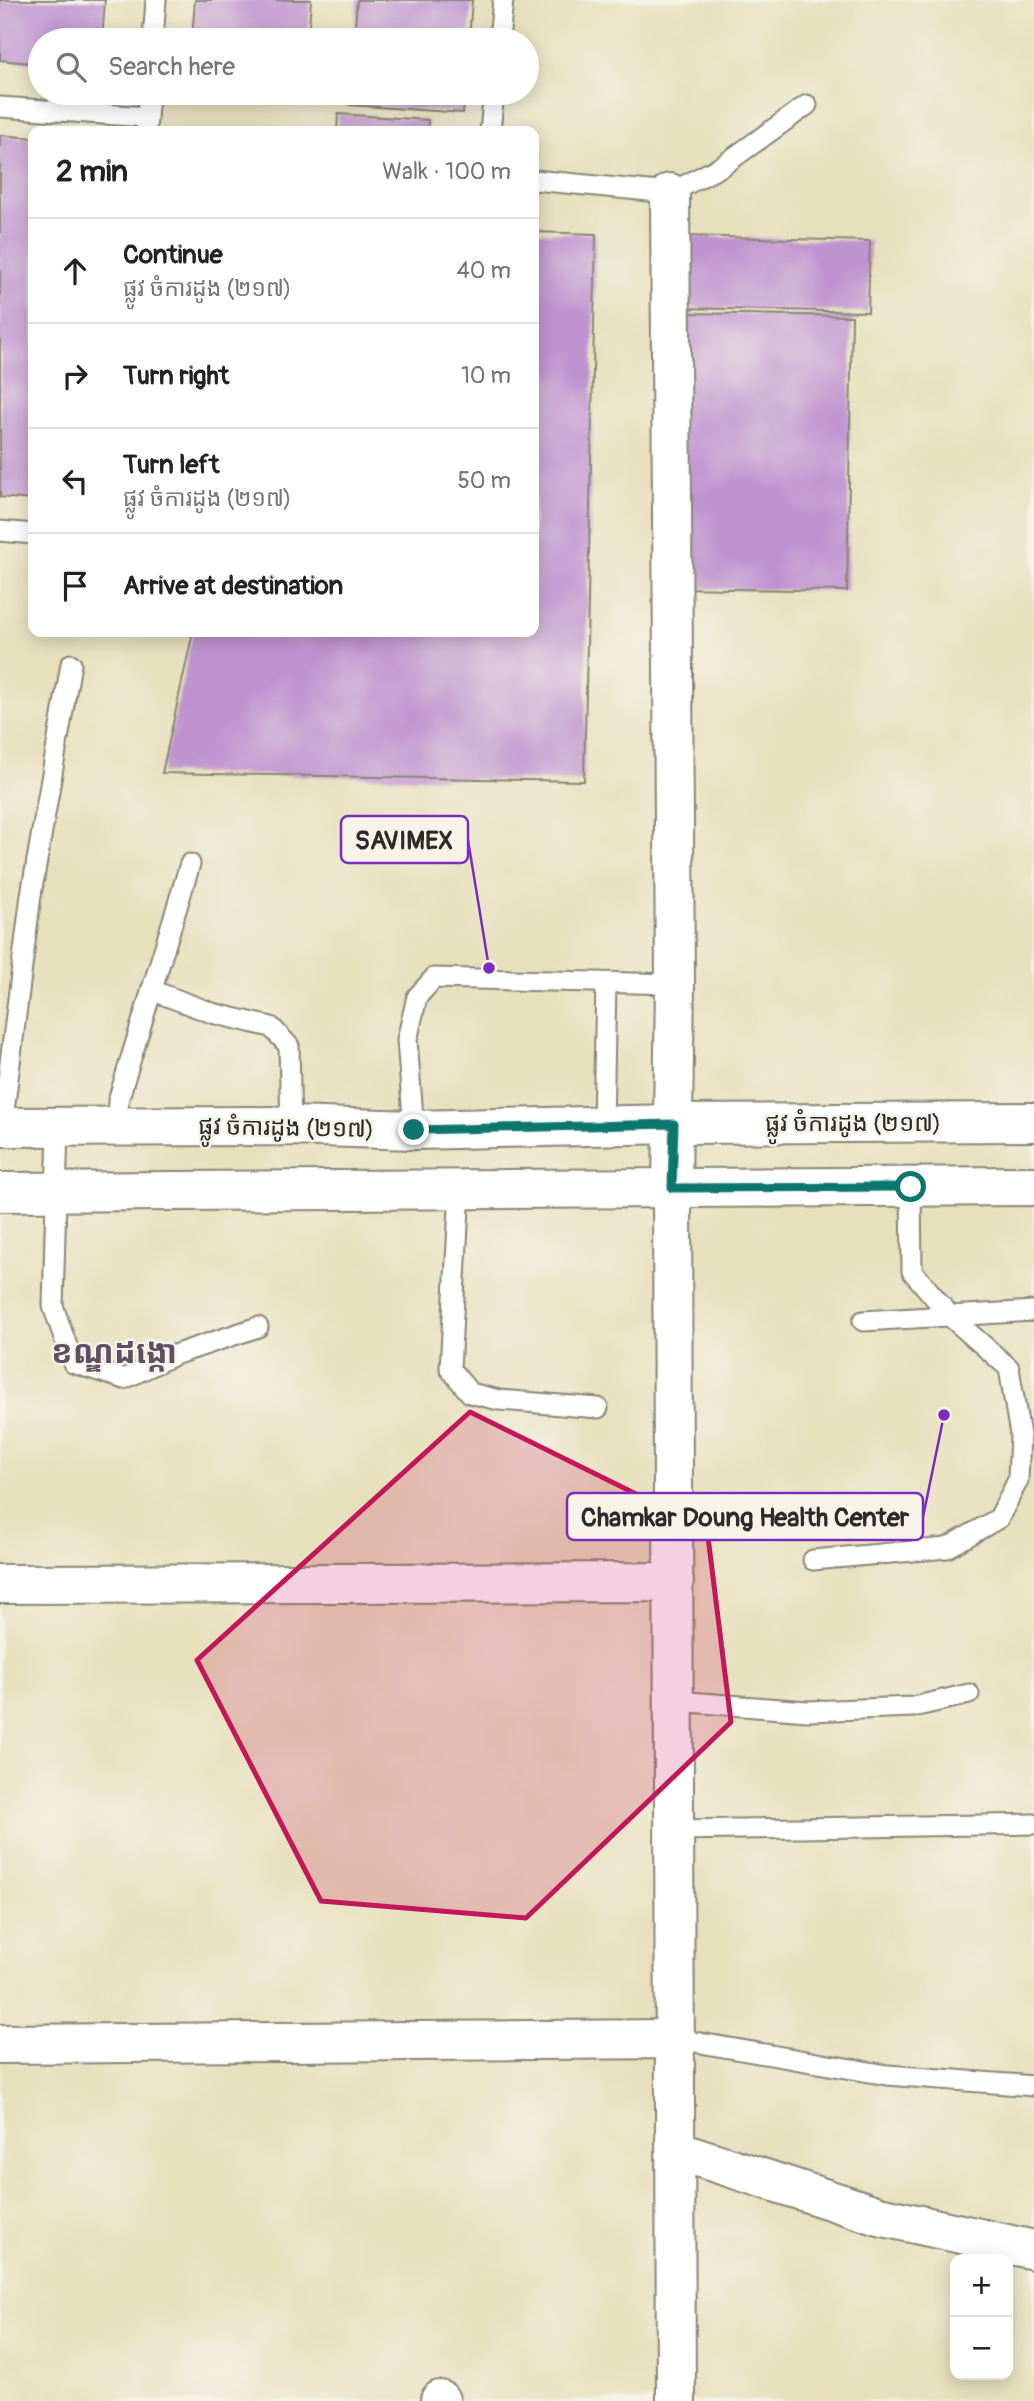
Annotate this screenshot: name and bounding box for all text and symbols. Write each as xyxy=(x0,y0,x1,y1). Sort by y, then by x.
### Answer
search box xyxy=(28,28,539,105)
icon: search xyxy=(52,48,90,86)
text: Search here xyxy=(108,51,235,83)
text: 2 min xyxy=(56,153,128,190)
text: Walk · 100 m xyxy=(382,157,511,186)
text: Continue xyxy=(123,239,223,271)
icon: ahead xyxy=(56,252,94,290)
text: 40 m xyxy=(457,256,511,285)
text: ផ្លូវ ចំការដូង (២១៧) xyxy=(123,274,292,303)
icon: right xyxy=(56,357,94,395)
text: Turn right xyxy=(123,360,229,392)
text: 10 m xyxy=(461,361,511,390)
text: Turn left xyxy=(123,449,219,481)
icon: left xyxy=(56,462,94,500)
text: 50 m xyxy=(457,466,511,495)
text: ផ្លូវ ចំការដូង (២១៧) xyxy=(123,484,292,513)
icon: arrive xyxy=(56,567,94,605)
text: Arrive at destination xyxy=(123,570,343,602)
callout: SAVIMEX xyxy=(341,816,468,863)
text: SAVIMEX xyxy=(355,825,453,857)
street label: ផ្លូវ ចំការដូង (២១៧) xyxy=(765,1108,941,1145)
street label: ផ្លូវ ចំការដូង (២១៧) xyxy=(198,1112,374,1151)
route end xyxy=(398,1114,429,1145)
route start xyxy=(895,1171,926,1202)
district label: ខណ្ឌដង្កោ xyxy=(51,1333,177,1373)
callout: Chamkar Doung Health Center xyxy=(567,1493,923,1540)
text: Chamkar Doung Health Center xyxy=(581,1502,910,1534)
map controls xyxy=(950,2254,1013,2380)
button: + xyxy=(950,2254,1013,2317)
button: − xyxy=(950,2317,1013,2380)

